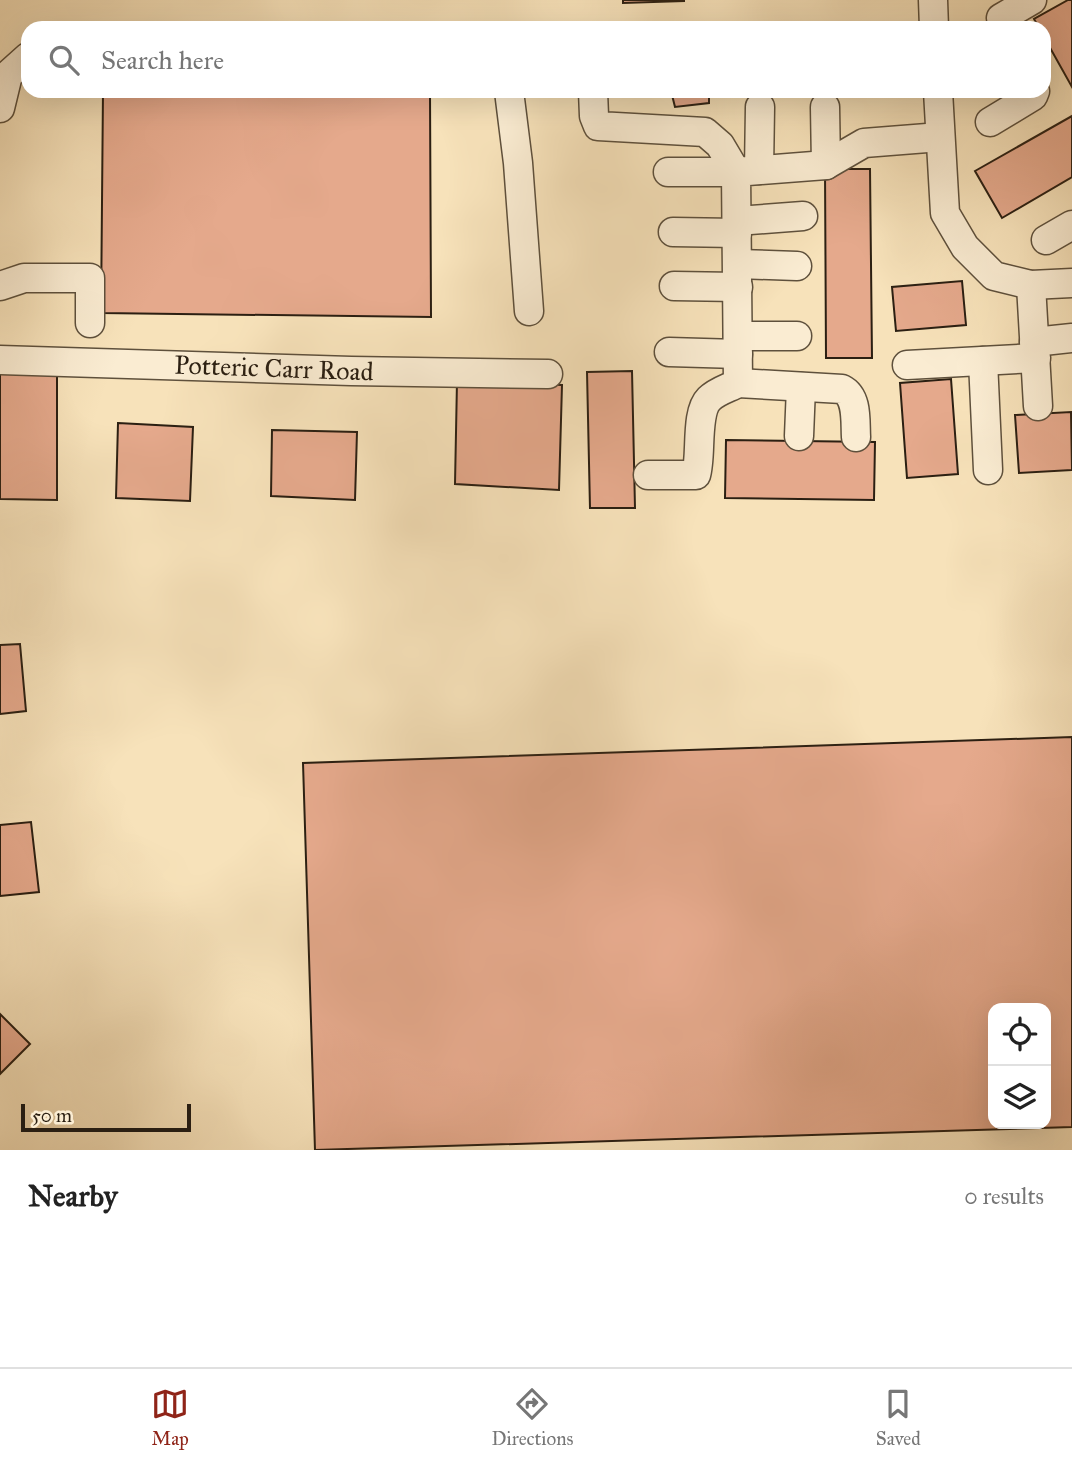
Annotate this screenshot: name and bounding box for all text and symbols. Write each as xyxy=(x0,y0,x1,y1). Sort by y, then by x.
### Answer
search box xyxy=(21,21,1051,98)
icon: search xyxy=(45,41,83,79)
text: Search here xyxy=(101,44,224,76)
street label: Potteric Carr Road xyxy=(174,349,374,387)
map controls xyxy=(988,1003,1051,1129)
button: locate xyxy=(988,1003,1051,1066)
button: layers xyxy=(988,1066,1051,1129)
scale bar xyxy=(21,1101,191,1133)
text: 50 m xyxy=(32,1104,72,1127)
text: Nearby xyxy=(28,1178,118,1214)
text: 0 results xyxy=(964,1182,1044,1210)
tab: Map xyxy=(151,1385,189,1450)
tab: Directions xyxy=(491,1385,573,1450)
tab: Saved xyxy=(876,1385,921,1450)

